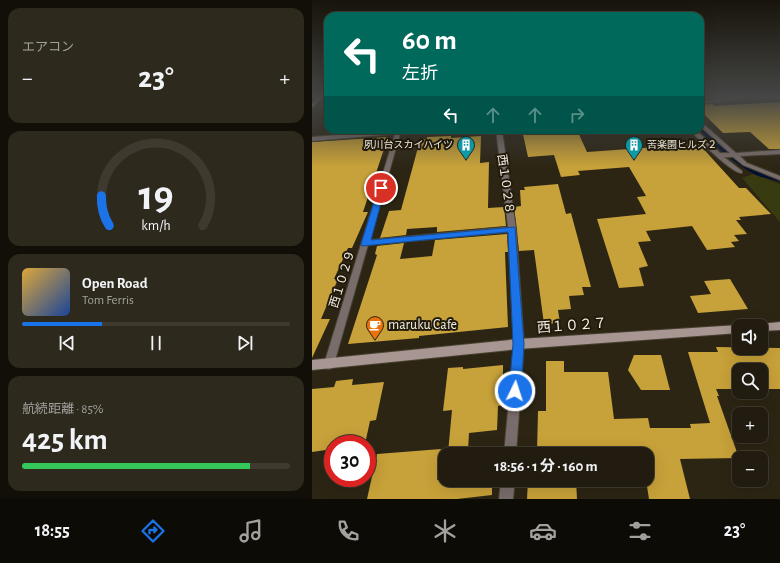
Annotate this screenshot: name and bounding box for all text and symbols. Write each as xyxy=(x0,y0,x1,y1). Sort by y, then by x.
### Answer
text: 60 m xyxy=(402,27,457,55)
icon: left xyxy=(336,28,388,80)
text: エアコン xyxy=(22,41,74,54)
text: 23° xyxy=(138,63,174,93)
text: 左折 xyxy=(402,65,438,83)
text: − xyxy=(22,67,33,89)
text: + xyxy=(279,67,290,89)
icon: left xyxy=(440,104,462,126)
icon: ahead xyxy=(482,104,504,126)
icon: ahead xyxy=(524,104,546,126)
icon: right xyxy=(566,104,588,126)
building icon: 夙川台スカイハイツ xyxy=(456,135,476,160)
building icon: 苦楽園ヒルズ２ xyxy=(624,135,644,160)
place label: 夙川台スカイハイツ xyxy=(363,139,453,150)
place label: 苦楽園ヒルズ２ xyxy=(647,139,717,150)
street label: 西１０２８ xyxy=(496,153,516,215)
pin xyxy=(364,171,398,205)
text: 19 xyxy=(138,176,174,217)
icon: arrive xyxy=(370,177,392,199)
text: km/h xyxy=(141,219,171,233)
street label: 西１０２９ xyxy=(327,249,357,309)
text: Open Road xyxy=(82,276,148,291)
text: Tom Ferris xyxy=(82,294,134,307)
cafe icon: maruku Cafe xyxy=(365,315,385,340)
street label: 西１０２７ xyxy=(537,317,607,335)
place label: maruku Cafe xyxy=(388,318,457,332)
map controls xyxy=(732,319,768,487)
button: sound xyxy=(732,319,768,355)
icon: previous xyxy=(56,332,78,354)
icon: pause xyxy=(145,332,167,354)
icon: next xyxy=(234,332,256,354)
button: search xyxy=(732,363,768,399)
position arrow xyxy=(494,370,536,412)
text: 航続距離 · 85% xyxy=(22,403,104,416)
button: + xyxy=(732,407,768,443)
text: 425 km xyxy=(22,425,108,455)
speed limit sign: 30 xyxy=(324,435,376,487)
button: − xyxy=(732,451,768,487)
text: 18:56 · 1 分 · 160 m xyxy=(494,459,598,474)
icon: directions xyxy=(139,517,167,545)
icon: music xyxy=(237,517,265,545)
icon: phone xyxy=(334,517,362,545)
icon: climate xyxy=(431,517,459,545)
icon: car xyxy=(529,517,557,545)
icon: filters xyxy=(626,517,654,545)
text: 18:55 xyxy=(35,522,70,540)
text: 23° xyxy=(724,522,745,540)

